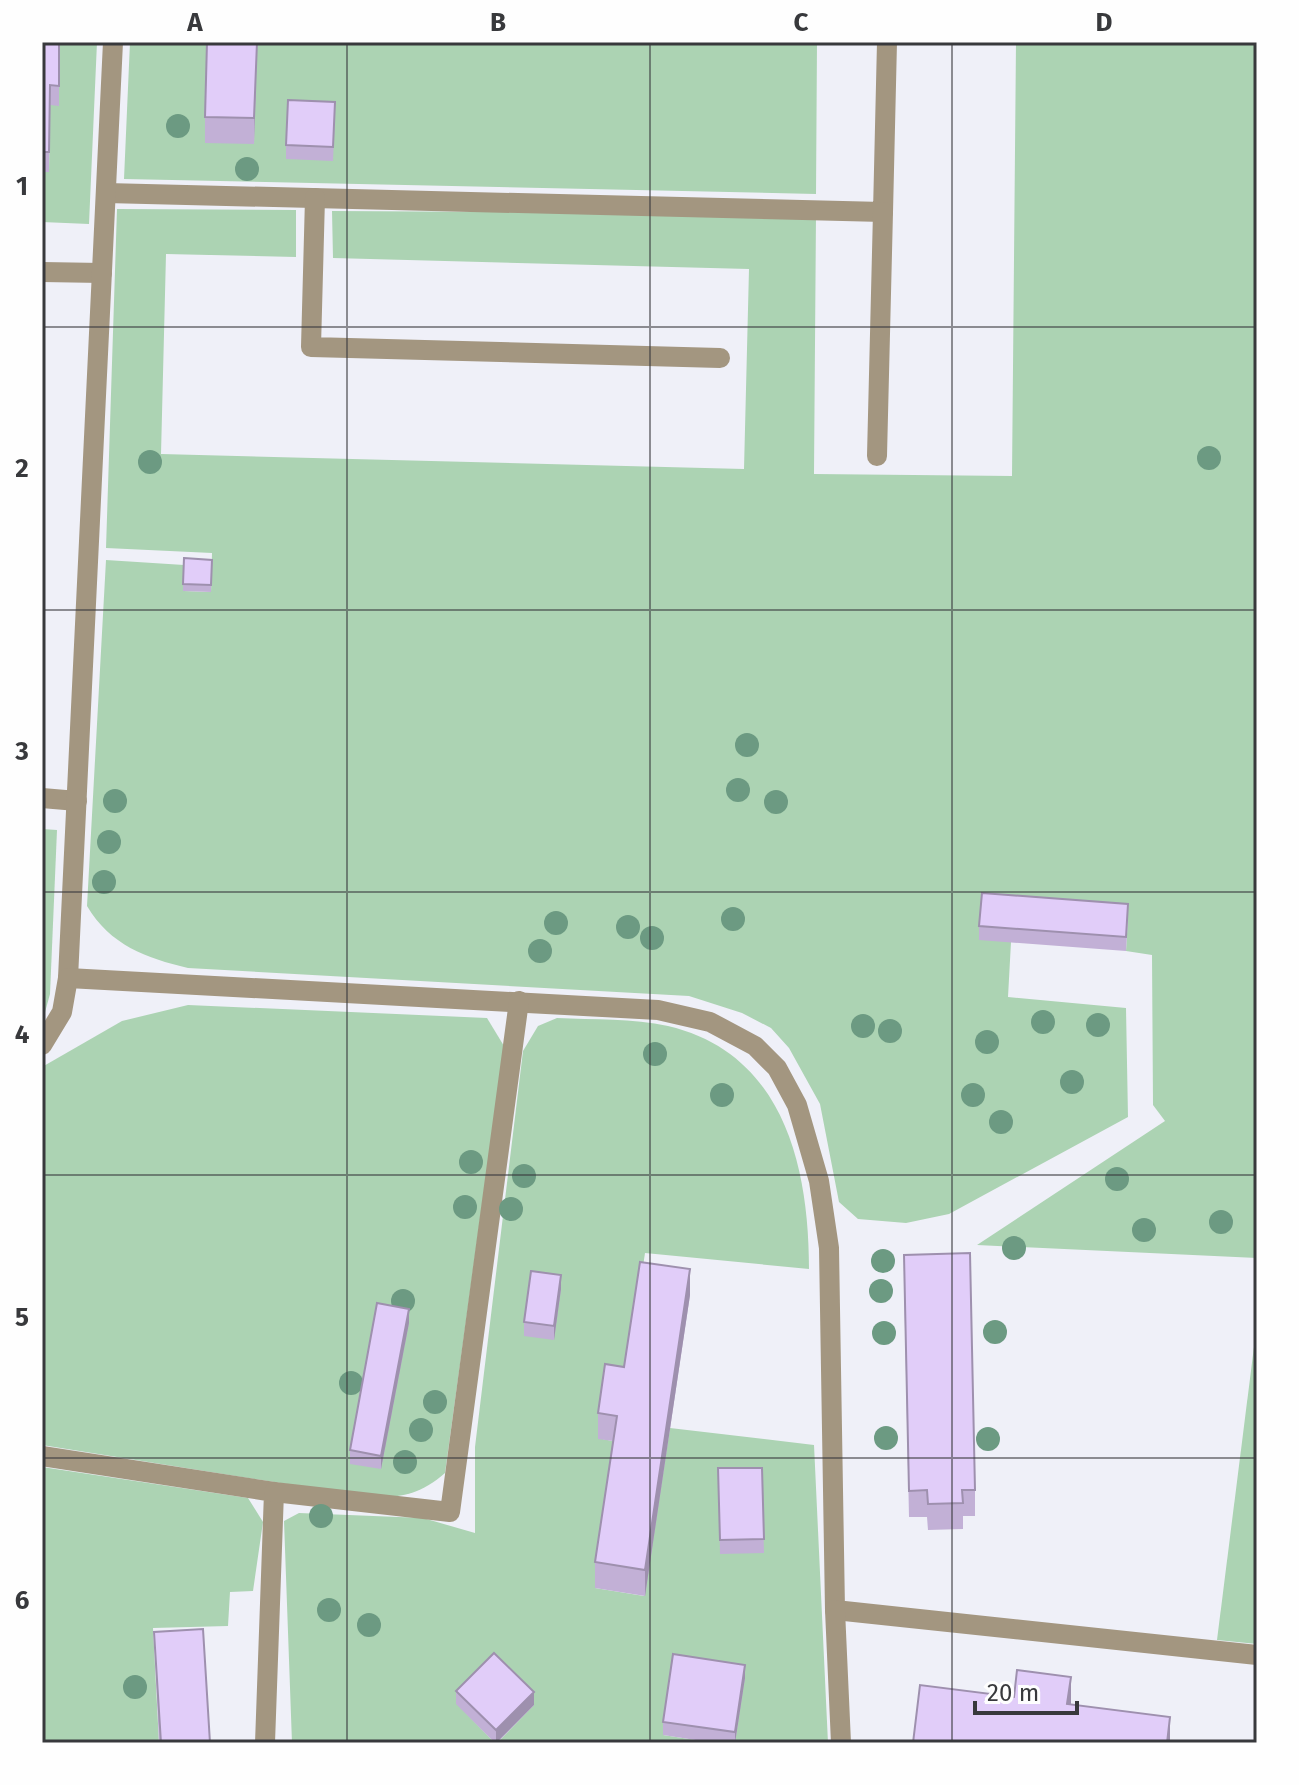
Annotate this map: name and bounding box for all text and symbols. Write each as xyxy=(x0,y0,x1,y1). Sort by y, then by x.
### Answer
text: A xyxy=(186,7,203,38)
text: B xyxy=(490,7,506,38)
text: C xyxy=(794,7,809,38)
text: D xyxy=(1096,7,1113,38)
text: 1 xyxy=(16,171,28,202)
text: 2 xyxy=(15,453,29,484)
text: 3 xyxy=(14,736,29,767)
text: 4 xyxy=(15,1019,30,1050)
text: 5 xyxy=(15,1302,29,1333)
text: 6 xyxy=(15,1585,30,1616)
scale bar xyxy=(975,1665,1077,1715)
text: 20 m xyxy=(987,1679,1039,1707)

